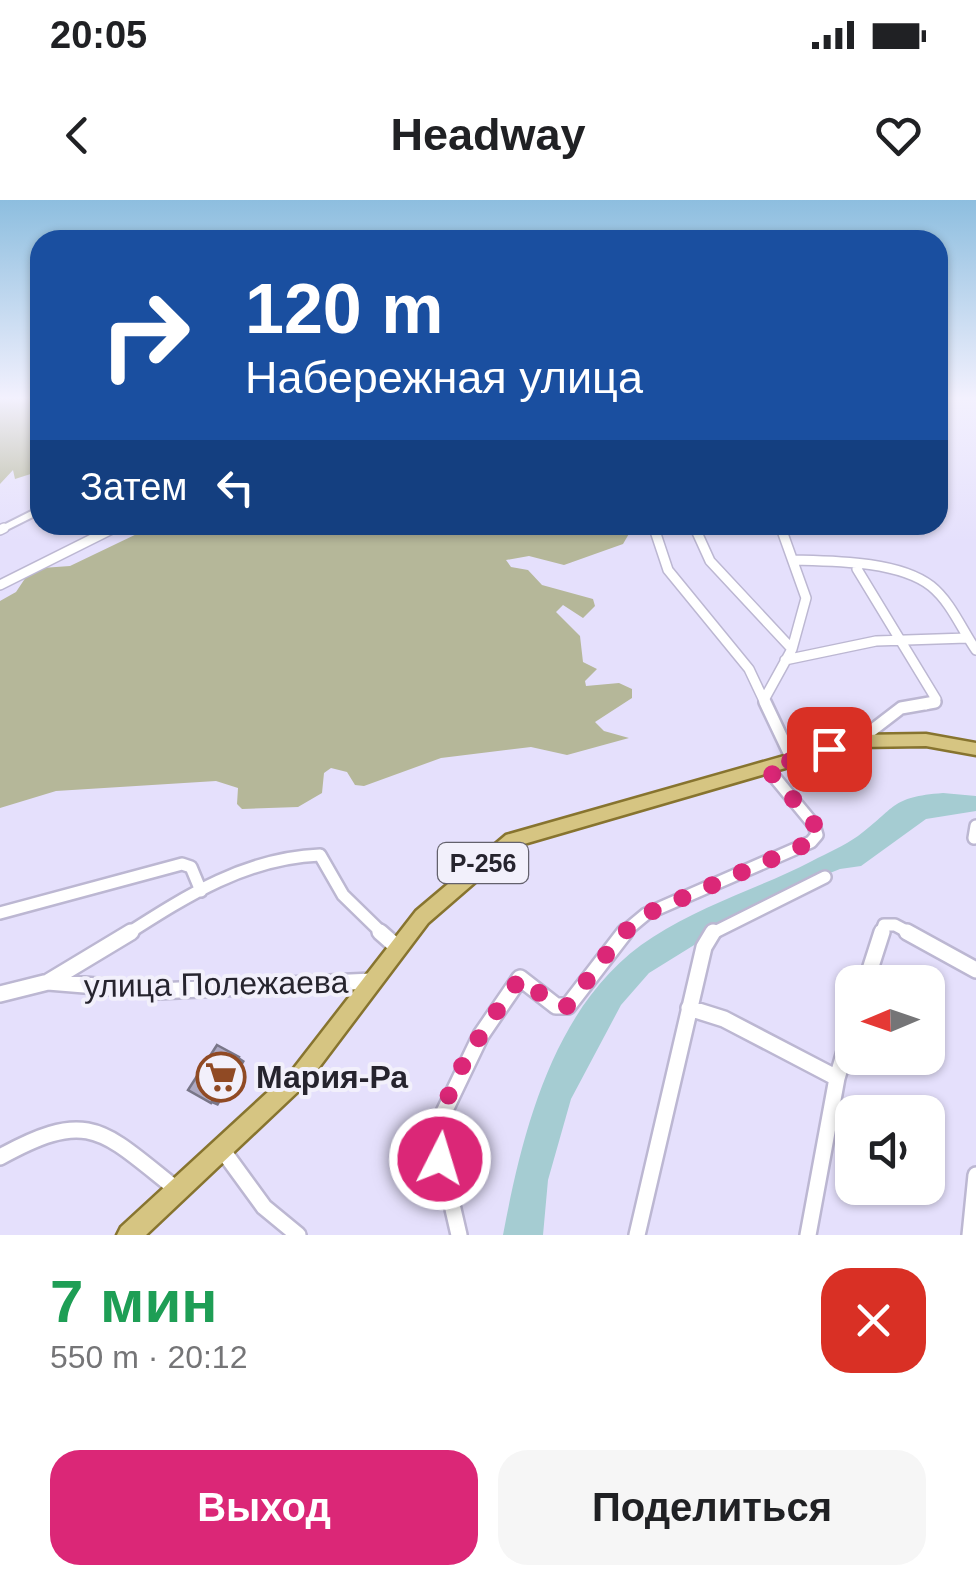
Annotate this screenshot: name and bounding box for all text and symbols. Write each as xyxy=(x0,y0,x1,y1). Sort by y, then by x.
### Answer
text: 20:05 xyxy=(50,14,147,56)
icon: back xyxy=(50,108,105,163)
icon: heart xyxy=(871,108,926,163)
text: Headway xyxy=(390,109,586,160)
icon: right xyxy=(80,270,210,400)
text: 120 m xyxy=(245,270,443,348)
text: Набережная улица xyxy=(245,352,643,403)
icon: left xyxy=(208,460,263,515)
text: Затем xyxy=(80,466,188,508)
pin xyxy=(787,707,872,792)
icon: arrive xyxy=(802,722,857,777)
road number: Р-256 xyxy=(438,843,528,883)
street label: улица Полежаева xyxy=(83,964,349,1004)
north arrow xyxy=(835,965,945,1075)
map controls xyxy=(835,965,945,1205)
supermarket icon: Мария-Ра xyxy=(195,1051,247,1103)
place label: Мария-Ра xyxy=(256,1059,408,1095)
button: sound xyxy=(835,1095,945,1205)
position arrow xyxy=(388,1107,492,1211)
text: 7 мин xyxy=(50,1268,218,1335)
button: close xyxy=(821,1268,926,1373)
text: 550 m · 20:12 xyxy=(50,1339,247,1375)
button: Выход xyxy=(50,1450,478,1565)
button: Поделиться xyxy=(498,1450,926,1565)

